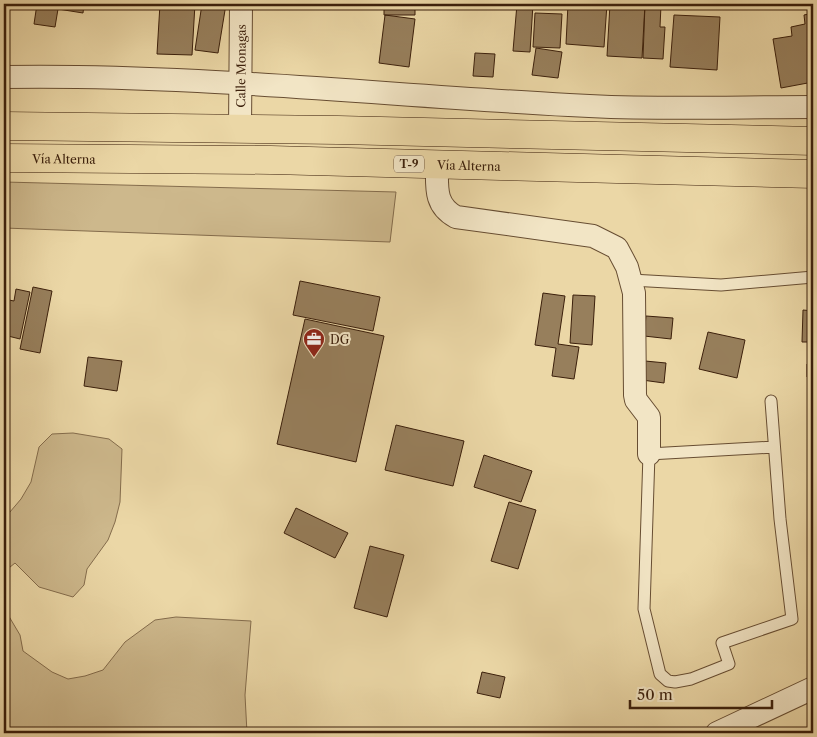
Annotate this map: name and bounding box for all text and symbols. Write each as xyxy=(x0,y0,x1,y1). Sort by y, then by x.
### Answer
street label: Calle Monagas xyxy=(233,24,248,108)
street label: Vía Alterna xyxy=(31,151,96,166)
road number: T-9 xyxy=(394,156,424,172)
street label: Vía Alterna xyxy=(436,157,502,173)
office icon: DG xyxy=(302,327,326,358)
place label: DG xyxy=(330,332,350,347)
scale bar xyxy=(630,677,772,709)
text: 50 m xyxy=(637,685,673,704)

